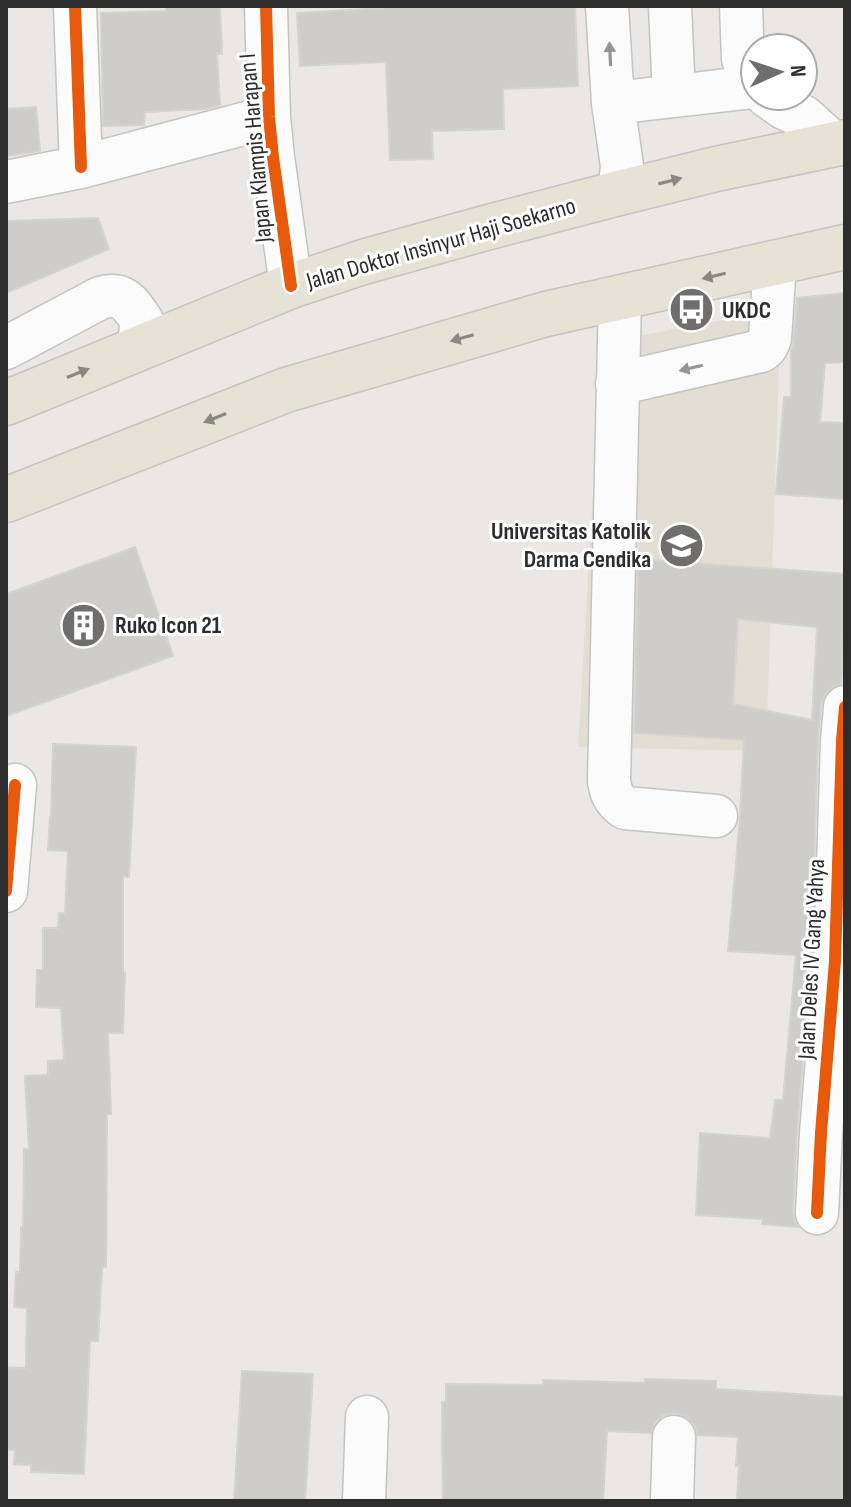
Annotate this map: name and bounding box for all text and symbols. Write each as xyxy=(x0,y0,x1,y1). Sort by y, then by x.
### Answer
north arrow xyxy=(739,32,819,112)
one-way arrow xyxy=(603,41,616,66)
street label: Japan Klampis Harapan I xyxy=(233,52,278,245)
text: N xyxy=(784,64,811,78)
one-way arrow xyxy=(658,174,683,186)
street label: Jalan Doktor Insinyur Haji Soekarno xyxy=(302,191,579,296)
one-way arrow xyxy=(701,270,726,283)
bus stop icon: UKDC xyxy=(667,286,715,334)
place label: UKDC xyxy=(722,296,771,325)
one-way arrow xyxy=(449,332,473,345)
one-way arrow xyxy=(678,362,703,375)
one-way arrow xyxy=(66,367,90,380)
one-way arrow xyxy=(203,412,227,425)
place label: Universitas Katolik Darma Cendika xyxy=(491,517,651,574)
school or university icon: Universitas Katolik Darma Cendika xyxy=(658,521,706,569)
building icon: Ruko Icon 21 xyxy=(60,601,108,649)
place label: Ruko Icon 21 xyxy=(115,611,222,640)
street label: Jalan Deles IV Gang Yahya xyxy=(792,858,831,1061)

